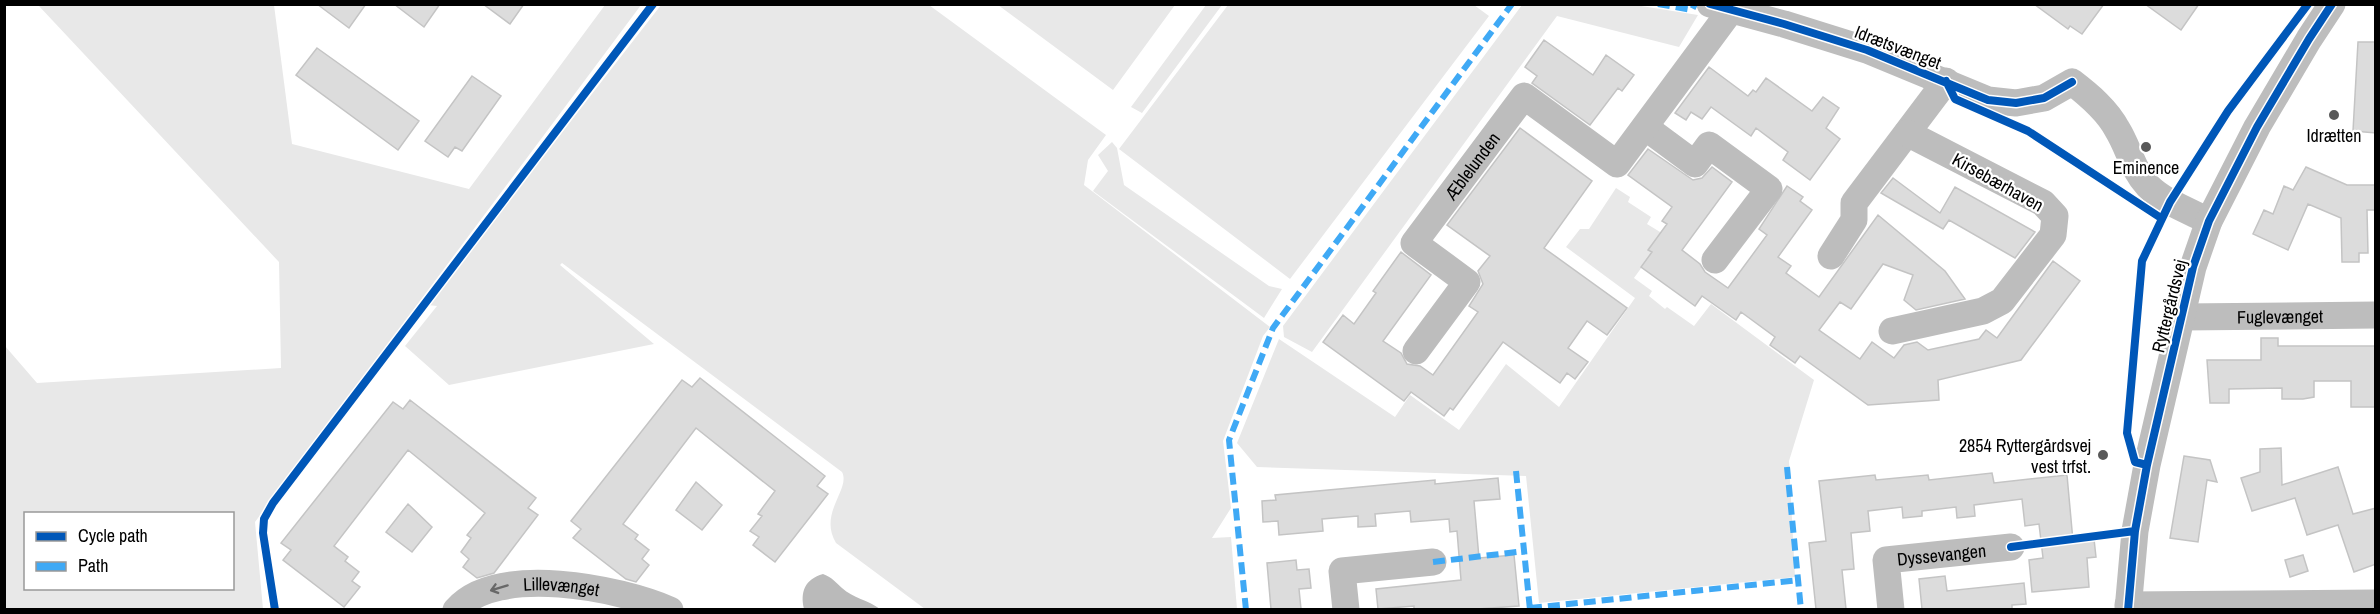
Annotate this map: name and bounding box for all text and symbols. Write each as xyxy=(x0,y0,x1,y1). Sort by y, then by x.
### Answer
street label: Idrætsvænget xyxy=(1851,19,1945,75)
marker: Idrætten xyxy=(2327,108,2341,122)
place label: Idrætten xyxy=(2307,123,2361,148)
street label: Æblelunden xyxy=(1438,127,1505,206)
marker: Eminence xyxy=(2139,140,2153,154)
street label: Kirsebærhaven xyxy=(1948,147,2048,217)
place label: Eminence xyxy=(2113,155,2179,180)
street label: Ryttergårdsvej xyxy=(2145,257,2193,355)
street label: Fuglevænget xyxy=(2237,303,2323,329)
place label: 2854 Ryttergårdsvej vest trfst. xyxy=(1959,433,2091,479)
marker: 2854 Ryttergårdsvej vest trfst. xyxy=(2096,448,2110,462)
legend xyxy=(24,512,234,590)
text: Cycle path xyxy=(78,523,148,548)
street label: Dyssevangen xyxy=(1896,537,1987,571)
text: Path xyxy=(78,553,108,578)
street label: Lillevænget xyxy=(522,571,602,602)
one-way arrow xyxy=(490,583,509,594)

